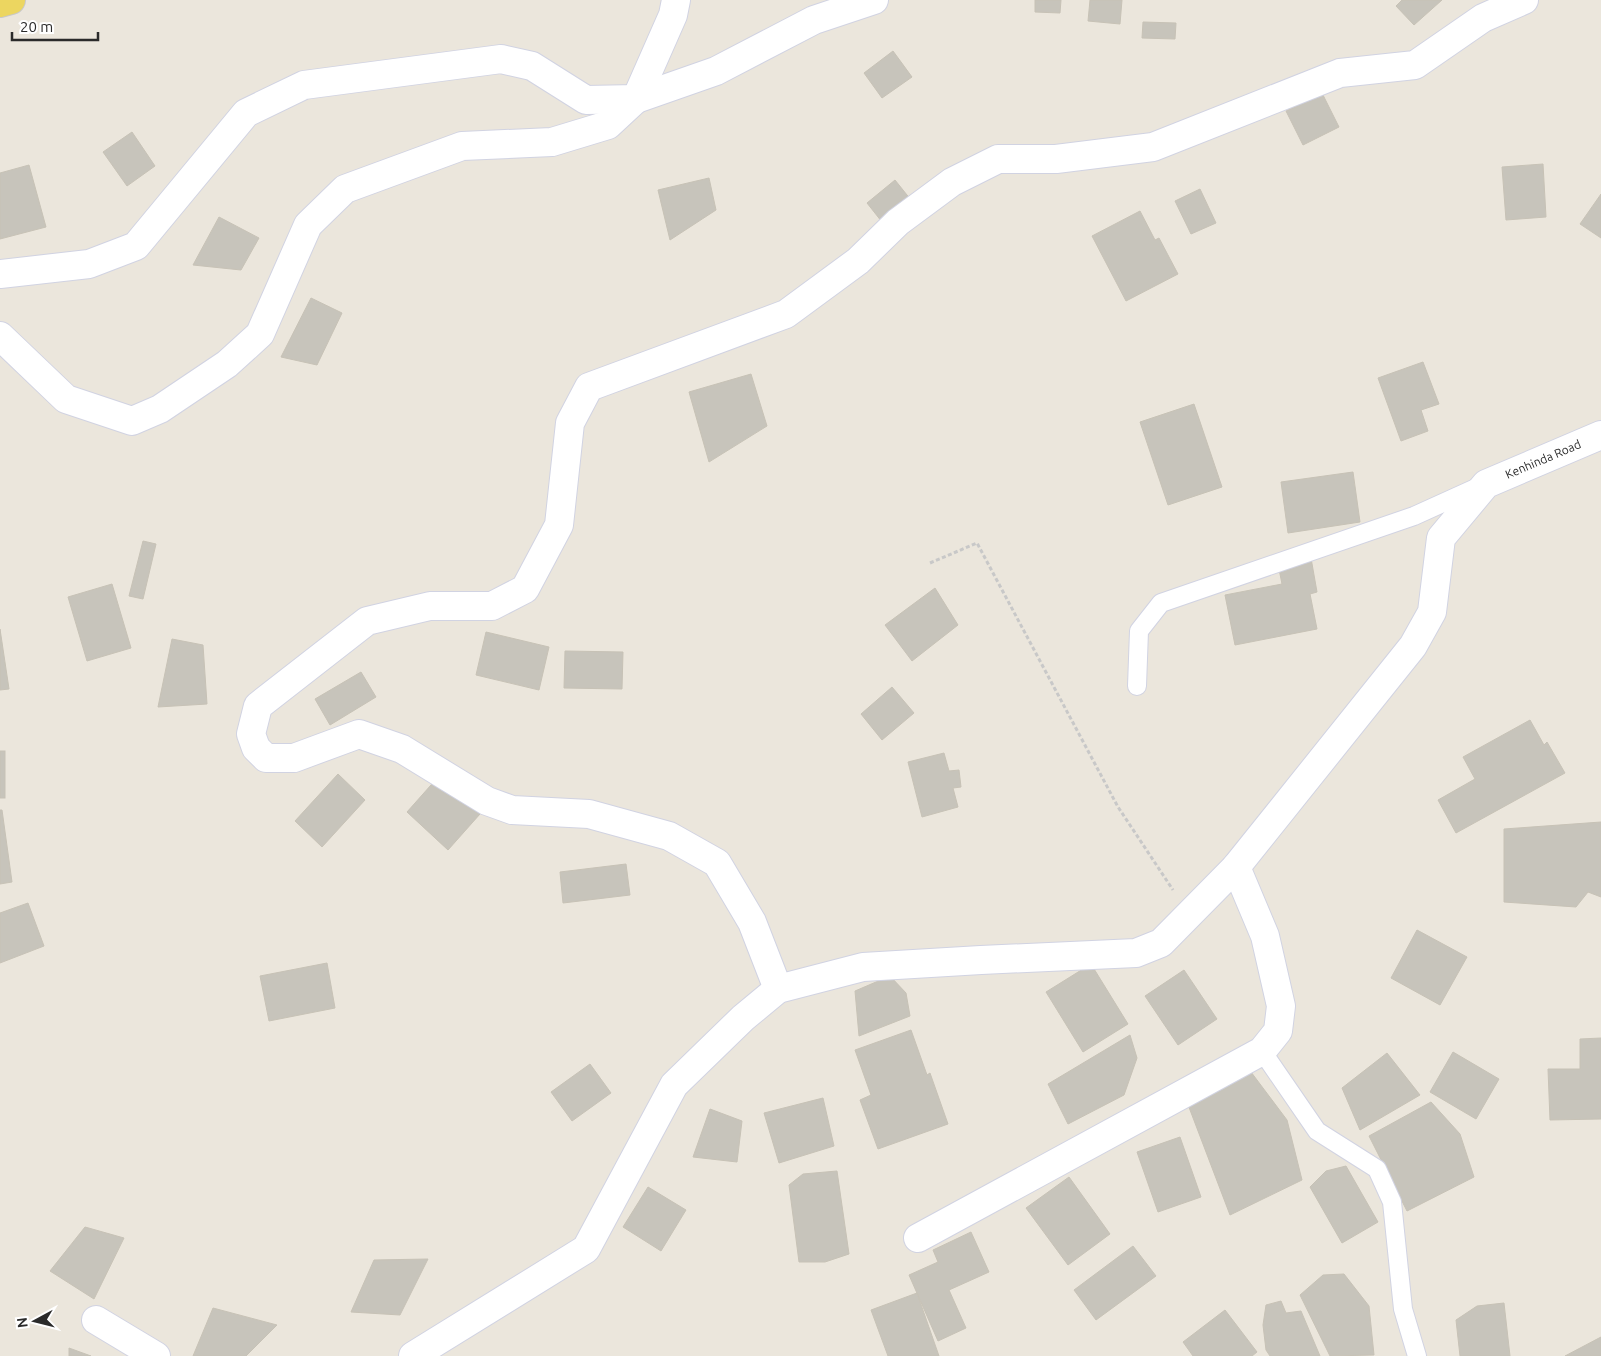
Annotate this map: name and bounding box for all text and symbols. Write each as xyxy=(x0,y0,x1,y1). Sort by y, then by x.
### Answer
scale bar xyxy=(12,10,99,42)
text: 20 m xyxy=(20,18,53,35)
street label: Kenhinda Road xyxy=(1503,437,1583,481)
north arrow xyxy=(10,1296,60,1346)
text: N xyxy=(14,1316,31,1329)

